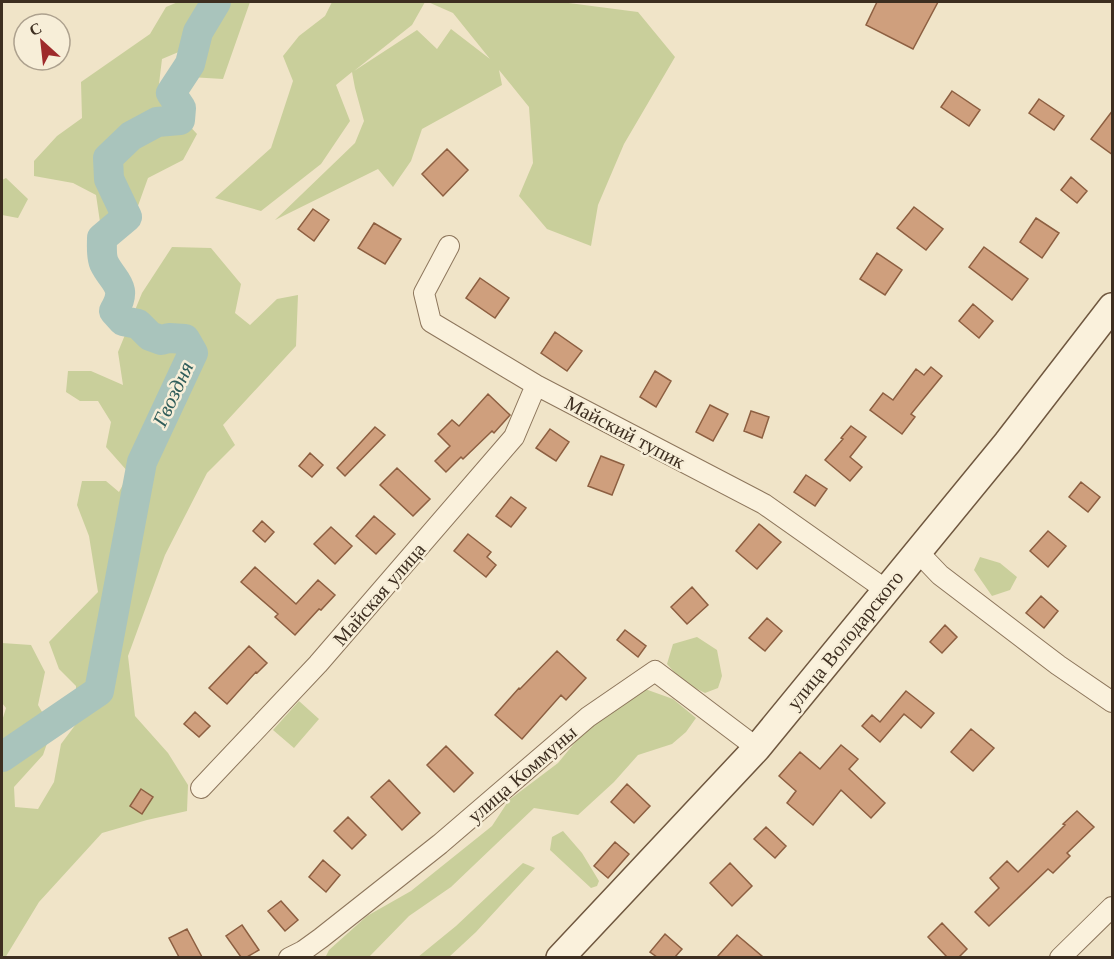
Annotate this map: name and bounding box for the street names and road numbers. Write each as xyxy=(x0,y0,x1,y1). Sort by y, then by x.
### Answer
street label: Майский тупик xyxy=(561,390,689,474)
street label: Майская улица xyxy=(328,537,430,650)
street label: улица Володарского xyxy=(782,566,908,714)
street label: улица Коммуны xyxy=(463,720,581,828)

